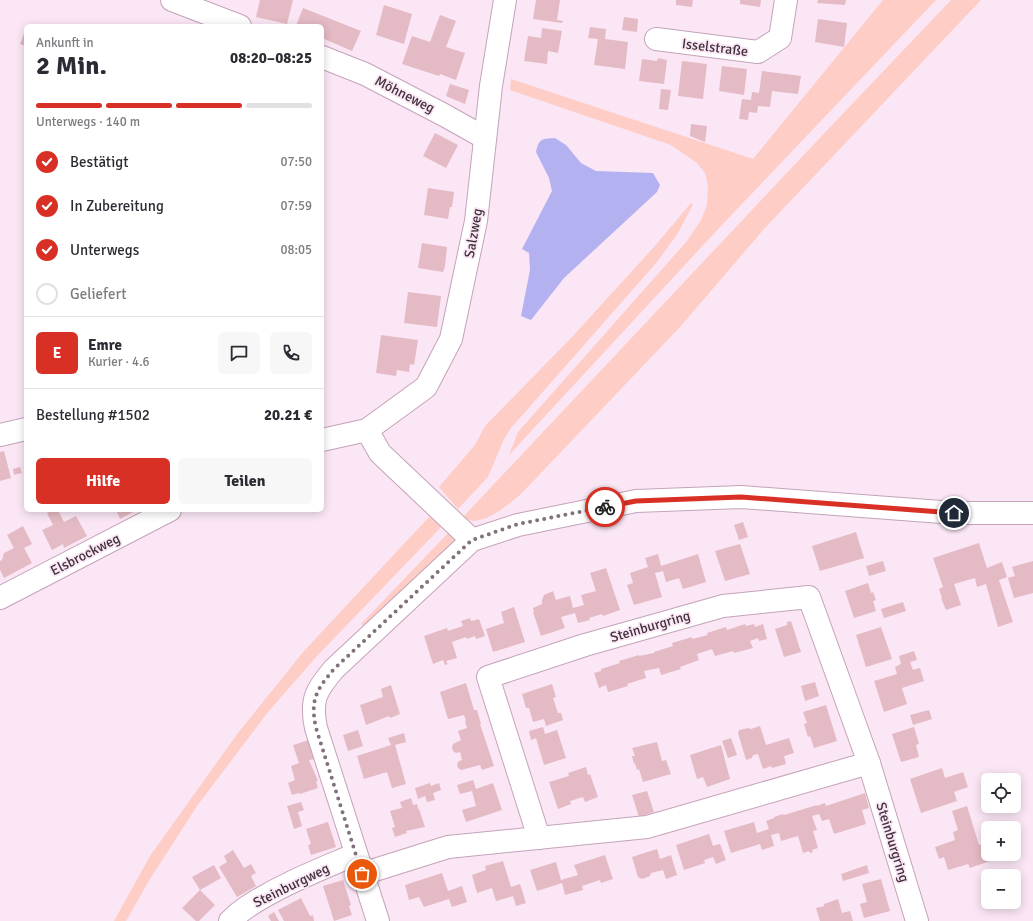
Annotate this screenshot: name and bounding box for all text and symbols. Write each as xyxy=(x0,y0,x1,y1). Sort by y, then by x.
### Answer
text: Ankunft in xyxy=(36,35,94,51)
street label: Isselstraße xyxy=(681,35,749,60)
text: 08:20–08:25 xyxy=(230,49,312,67)
text: 2 Min. xyxy=(36,50,107,82)
street label: Möhneweg xyxy=(372,72,438,117)
text: Unterwegs · 140 m xyxy=(36,114,140,130)
icon: check xyxy=(36,151,58,173)
text: Bestätigt xyxy=(70,153,128,171)
text: 07:50 xyxy=(280,154,312,170)
icon: check xyxy=(36,195,58,217)
text: In Zubereitung xyxy=(70,197,164,215)
text: 07:59 xyxy=(280,198,312,214)
street label: Salzweg xyxy=(461,207,486,259)
icon: check xyxy=(36,239,58,261)
text: Unterwegs xyxy=(70,241,139,259)
text: 08:05 xyxy=(280,242,312,258)
text: Geliefert xyxy=(70,285,127,303)
button: chat xyxy=(218,332,260,374)
button: phone xyxy=(270,332,312,374)
text: Emre xyxy=(88,336,122,354)
text: E xyxy=(53,344,61,362)
text: Kurier · 4.6 xyxy=(88,354,150,370)
text: Bestellung #1502 xyxy=(36,406,150,424)
text: 20.21 € xyxy=(264,406,312,424)
button: Hilfe xyxy=(36,458,170,504)
button: Teilen xyxy=(178,458,312,504)
courier xyxy=(585,487,625,527)
icon: bike xyxy=(594,496,616,518)
pin xyxy=(937,496,971,530)
icon: home xyxy=(943,502,965,524)
street label: Elsbrockweg xyxy=(48,530,123,579)
street label: Steinburgring xyxy=(608,607,692,646)
map controls xyxy=(981,773,1021,909)
button: locate xyxy=(981,773,1021,813)
street label: Steinburgring xyxy=(872,800,913,884)
button: + xyxy=(981,821,1021,861)
pin xyxy=(345,857,379,891)
street label: Steinburgweg xyxy=(250,860,332,911)
icon: bag xyxy=(351,863,373,885)
button: − xyxy=(981,869,1021,909)

